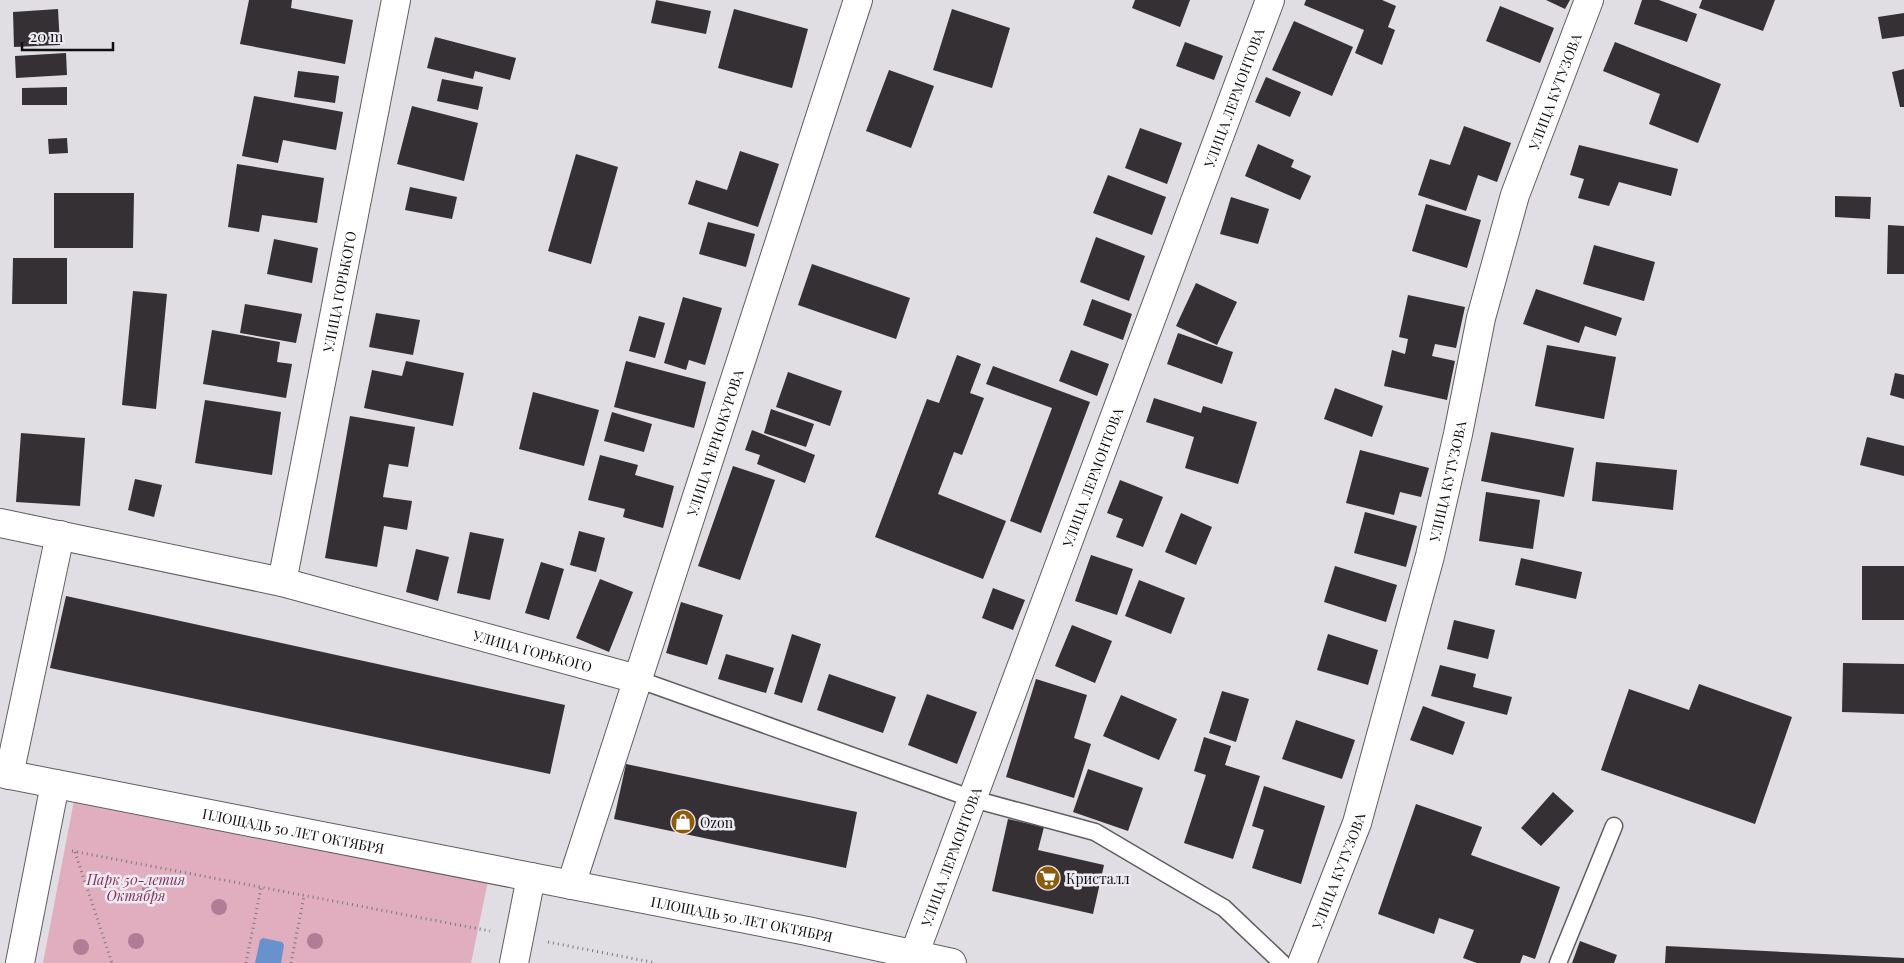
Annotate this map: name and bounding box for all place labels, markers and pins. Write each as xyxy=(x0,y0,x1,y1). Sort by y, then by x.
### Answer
shop icon: Ozon xyxy=(670,809,696,835)
place label: Ozon xyxy=(700,813,734,832)
supermarket icon: Кристалл xyxy=(1035,865,1061,891)
place label: Кристалл xyxy=(1066,869,1130,888)

